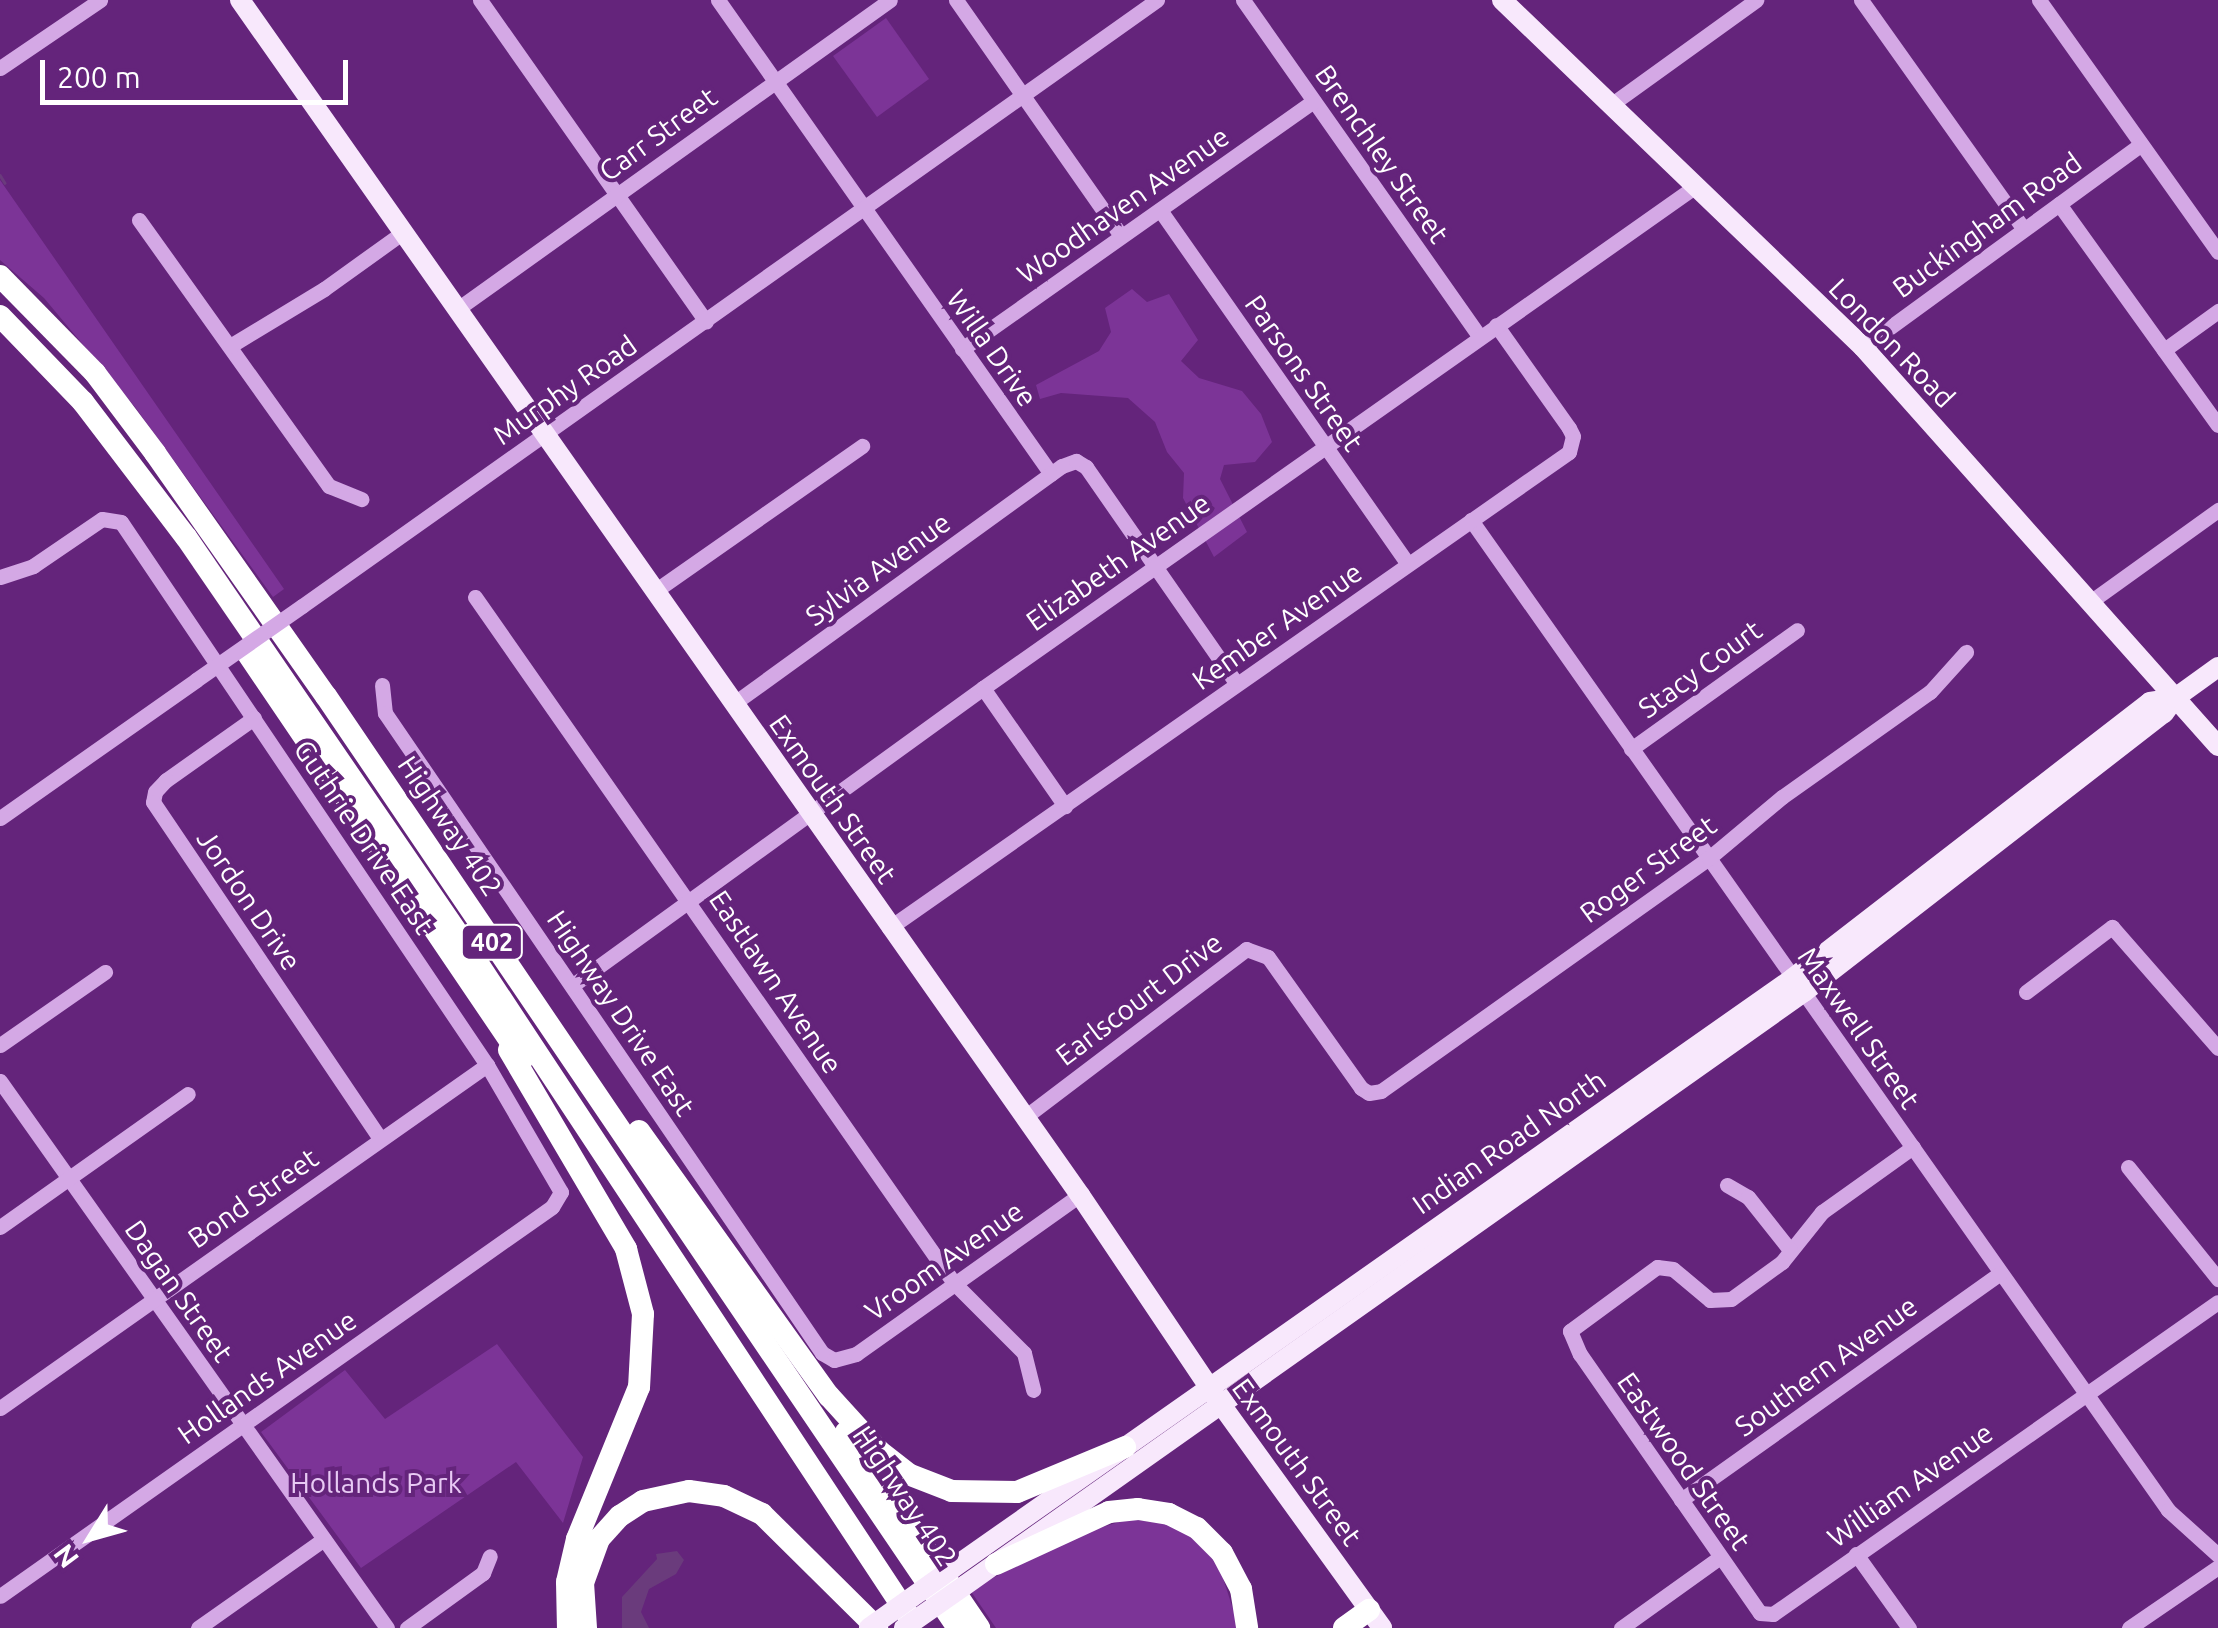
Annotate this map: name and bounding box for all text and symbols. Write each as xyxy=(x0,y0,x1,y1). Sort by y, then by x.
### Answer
scale bar xyxy=(45,40,352,102)
street label: Brenchley Street xyxy=(1308,58,1456,250)
text: 200 m xyxy=(57,60,141,94)
street label: Carr Street xyxy=(593,80,723,188)
street label: Woodhaven Avenue xyxy=(1011,119,1235,291)
street label: Buckingham Road xyxy=(1886,145,2088,305)
street label: London Road xyxy=(1822,272,1962,414)
street label: Willa Drive xyxy=(940,283,1044,413)
street label: Parsons Street xyxy=(1238,289,1370,457)
street label: Murphy Road xyxy=(487,328,643,452)
street label: Elizabeth Avenue xyxy=(1020,486,1216,638)
street label: Sylvia Avenue xyxy=(799,505,957,633)
street label: Kember Avenue xyxy=(1186,555,1368,697)
street label: Stacy Court xyxy=(1632,613,1768,725)
street label: Exmouth Street xyxy=(762,708,904,890)
street label: Guthrie Drive East xyxy=(287,734,441,940)
street label: Highway 402 xyxy=(391,750,509,902)
street label: Roger Street xyxy=(1573,808,1723,930)
street label: Jordon Drive xyxy=(190,823,308,977)
street label: Eastlawn Avenue xyxy=(702,884,850,1080)
street label: Highway Drive East xyxy=(540,904,702,1122)
road number: 402 xyxy=(460,922,524,962)
street label: Earlscourt Drive xyxy=(1049,925,1229,1073)
street label: Maxwell Street xyxy=(1791,941,1927,1115)
street label: Indian Road North xyxy=(1406,1063,1612,1221)
street label: Bond Street xyxy=(181,1141,325,1255)
street label: Vroom Avenue xyxy=(858,1194,1030,1328)
street label: Dagan Street xyxy=(118,1214,240,1368)
street label: Southern Avenue xyxy=(1728,1289,1924,1443)
street label: Hollands Avenue xyxy=(171,1303,363,1451)
street label: Eastwood Street xyxy=(1610,1366,1758,1556)
street label: Exmouth Street xyxy=(1225,1372,1369,1552)
street label: William Avenue xyxy=(1821,1416,1999,1554)
street label: Highway 402 xyxy=(846,1420,964,1572)
park label: Hollands Park xyxy=(290,1466,462,1500)
north arrow xyxy=(40,1488,140,1588)
text: N xyxy=(47,1539,84,1574)

